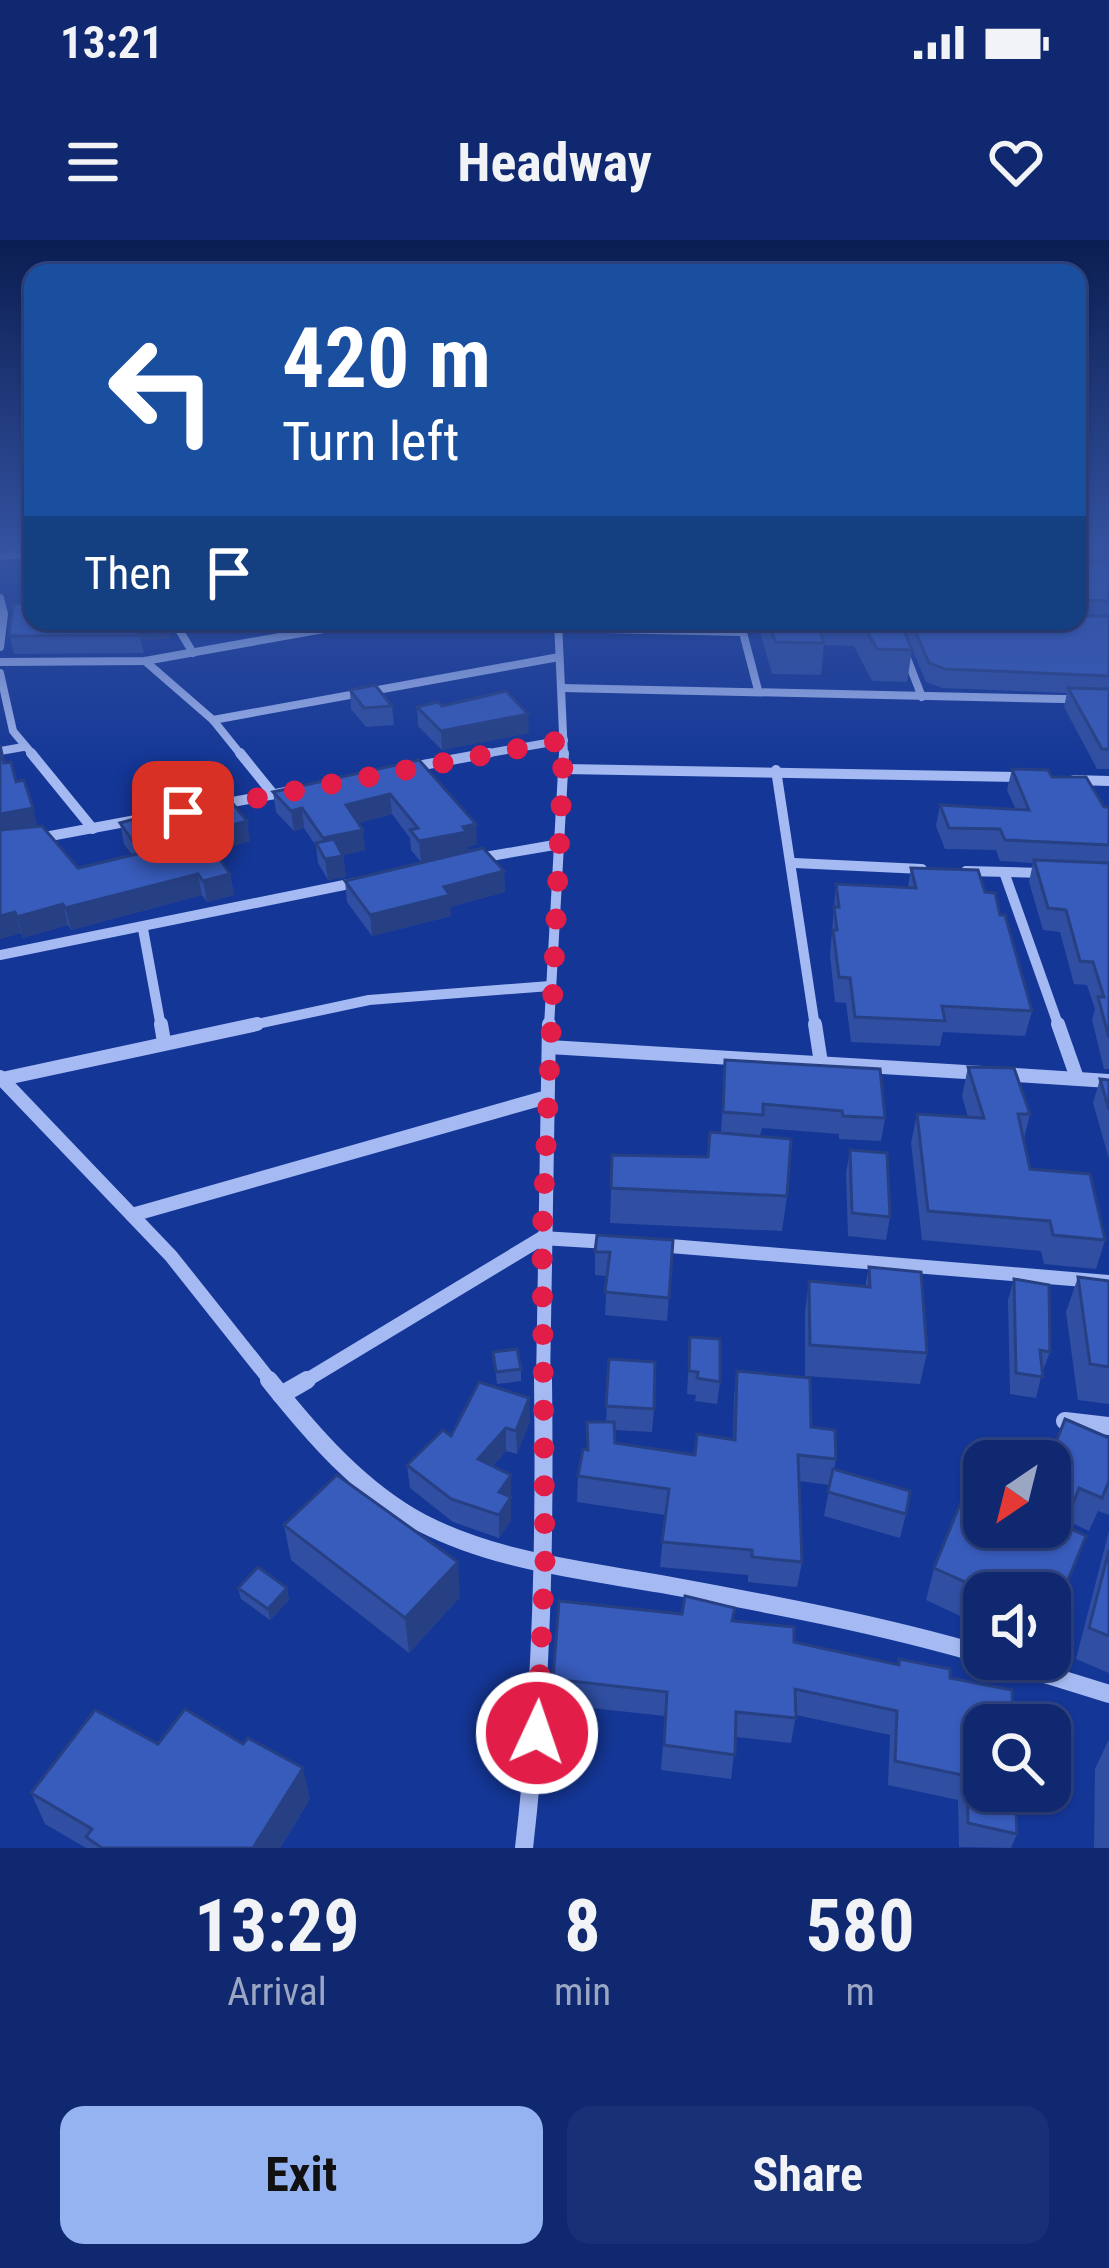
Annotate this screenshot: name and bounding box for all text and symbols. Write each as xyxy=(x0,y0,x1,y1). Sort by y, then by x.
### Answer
text: 13:21 xyxy=(60,16,163,69)
icon: menu xyxy=(60,129,126,195)
icon: heart xyxy=(983,129,1049,195)
text: Headway xyxy=(457,131,652,194)
text: 420 m xyxy=(282,309,491,408)
icon: left xyxy=(84,312,240,468)
text: Turn left xyxy=(282,410,459,473)
icon: arrive xyxy=(196,540,262,606)
text: Then xyxy=(84,547,172,600)
pin xyxy=(132,761,234,863)
icon: arrive xyxy=(150,779,216,845)
north arrow xyxy=(963,1440,1071,1548)
map controls xyxy=(963,1440,1071,1812)
button: sound xyxy=(963,1572,1071,1680)
position arrow xyxy=(474,1670,600,1796)
button: search xyxy=(963,1704,1071,1812)
text: 13:29 xyxy=(194,1884,360,1969)
text: 8 xyxy=(564,1884,601,1969)
text: 580 xyxy=(805,1884,915,1969)
text: Arrival xyxy=(227,1969,327,2015)
text: min xyxy=(554,1969,611,2015)
text: m xyxy=(845,1969,875,2015)
button: Exit xyxy=(60,2106,543,2244)
button: Share xyxy=(567,2106,1049,2244)

